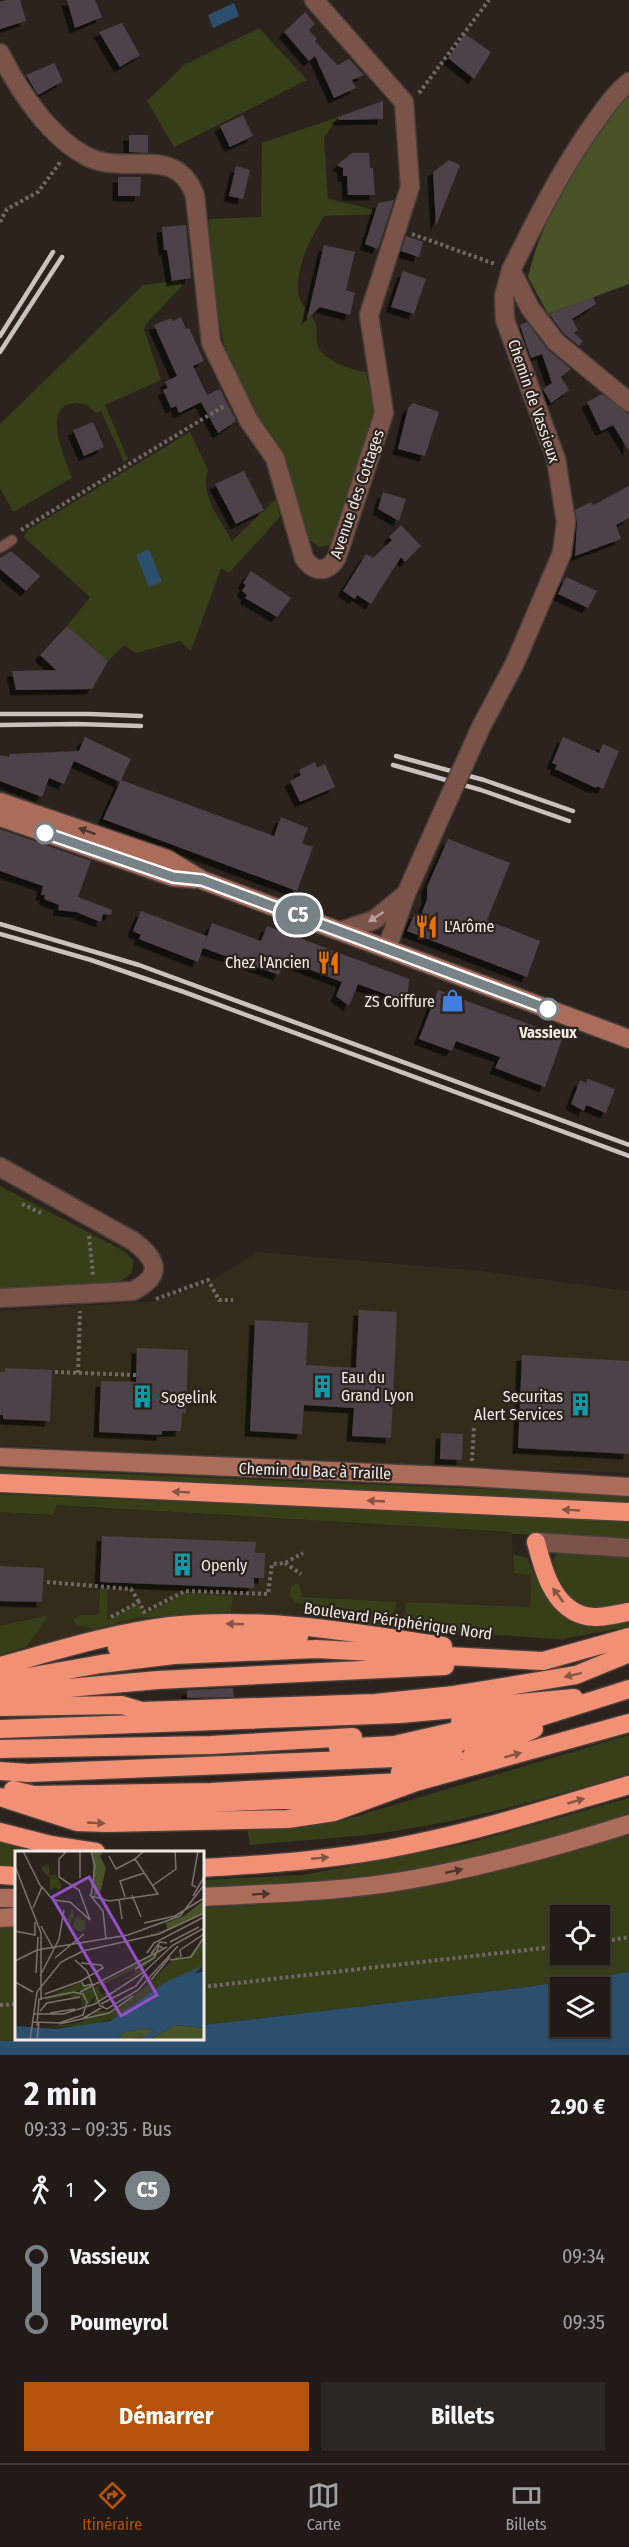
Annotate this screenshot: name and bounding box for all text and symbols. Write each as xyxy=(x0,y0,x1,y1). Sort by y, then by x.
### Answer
street label: Chemin de Vassieux xyxy=(504,337,564,465)
street label: Avenue des Cottages xyxy=(326,427,388,561)
unlabelled marker xyxy=(34,822,56,844)
one-way arrow xyxy=(78,825,96,835)
line badge: C5 xyxy=(271,896,325,934)
text: C5 xyxy=(287,902,309,928)
one-way arrow xyxy=(368,911,384,922)
restaurant icon: L'Arôme xyxy=(413,913,439,939)
place label: L'Arôme xyxy=(444,917,495,936)
restaurant icon: Chez l'Ancien xyxy=(315,949,341,975)
place label: Chez l'Ancien xyxy=(225,953,310,972)
shop icon: ZS Coiffure xyxy=(440,988,466,1014)
place label: ZS Coiffure xyxy=(365,992,435,1011)
marker: Vassieux xyxy=(537,998,559,1020)
place label: Vassieux xyxy=(518,1023,577,1042)
place label: Eau du Grand Lyon xyxy=(341,1368,414,1405)
building icon: Eau du Grand Lyon xyxy=(310,1373,336,1399)
building icon: Sogelink xyxy=(130,1384,156,1410)
place label: Securitas Alert Services xyxy=(474,1387,563,1424)
place label: Sogelink xyxy=(161,1388,217,1407)
building icon: Securitas Alert Services xyxy=(568,1392,594,1418)
street label: Chemin du Bac à Traille xyxy=(238,1459,392,1483)
one-way arrow xyxy=(171,1487,190,1496)
one-way arrow xyxy=(366,1496,385,1505)
one-way arrow xyxy=(561,1505,580,1514)
building icon: Openly xyxy=(170,1552,196,1578)
place label: Openly xyxy=(201,1556,248,1575)
one-way arrow xyxy=(552,1587,564,1602)
street label: Boulevard Périphérique Nord xyxy=(303,1598,493,1644)
one-way arrow xyxy=(225,1620,244,1629)
one-way arrow xyxy=(563,1670,582,1680)
one-way arrow xyxy=(504,1750,522,1759)
one-way arrow xyxy=(567,1795,585,1805)
one-way arrow xyxy=(87,1818,106,1827)
inset map xyxy=(15,1851,204,2040)
one-way arrow xyxy=(310,1853,329,1863)
one-way arrow xyxy=(445,1866,464,1875)
one-way arrow xyxy=(251,1889,270,1898)
map controls xyxy=(550,1905,610,2037)
button: locate xyxy=(550,1905,610,1965)
button: layers xyxy=(550,1977,610,2037)
text: 2 min xyxy=(24,2074,97,2114)
text: 2.90 € xyxy=(551,2093,605,2120)
text: 09:33 – 09:35 · Bus xyxy=(24,2117,172,2141)
icon: walk xyxy=(24,2174,57,2207)
icon: forward xyxy=(83,2174,116,2207)
text: C5 xyxy=(137,2177,158,2203)
text: 1 xyxy=(66,2178,74,2202)
text: Vassieux xyxy=(70,2243,149,2270)
text: 09:34 xyxy=(562,2244,605,2268)
text: Poumeyrol xyxy=(70,2309,168,2336)
text: 09:35 xyxy=(562,2310,605,2334)
button: Démarrer xyxy=(24,2382,309,2451)
button: Billets xyxy=(321,2382,605,2451)
tab: Itinéraire xyxy=(82,2479,142,2534)
tab: Carte xyxy=(307,2479,341,2534)
tab: Billets xyxy=(506,2479,547,2534)

